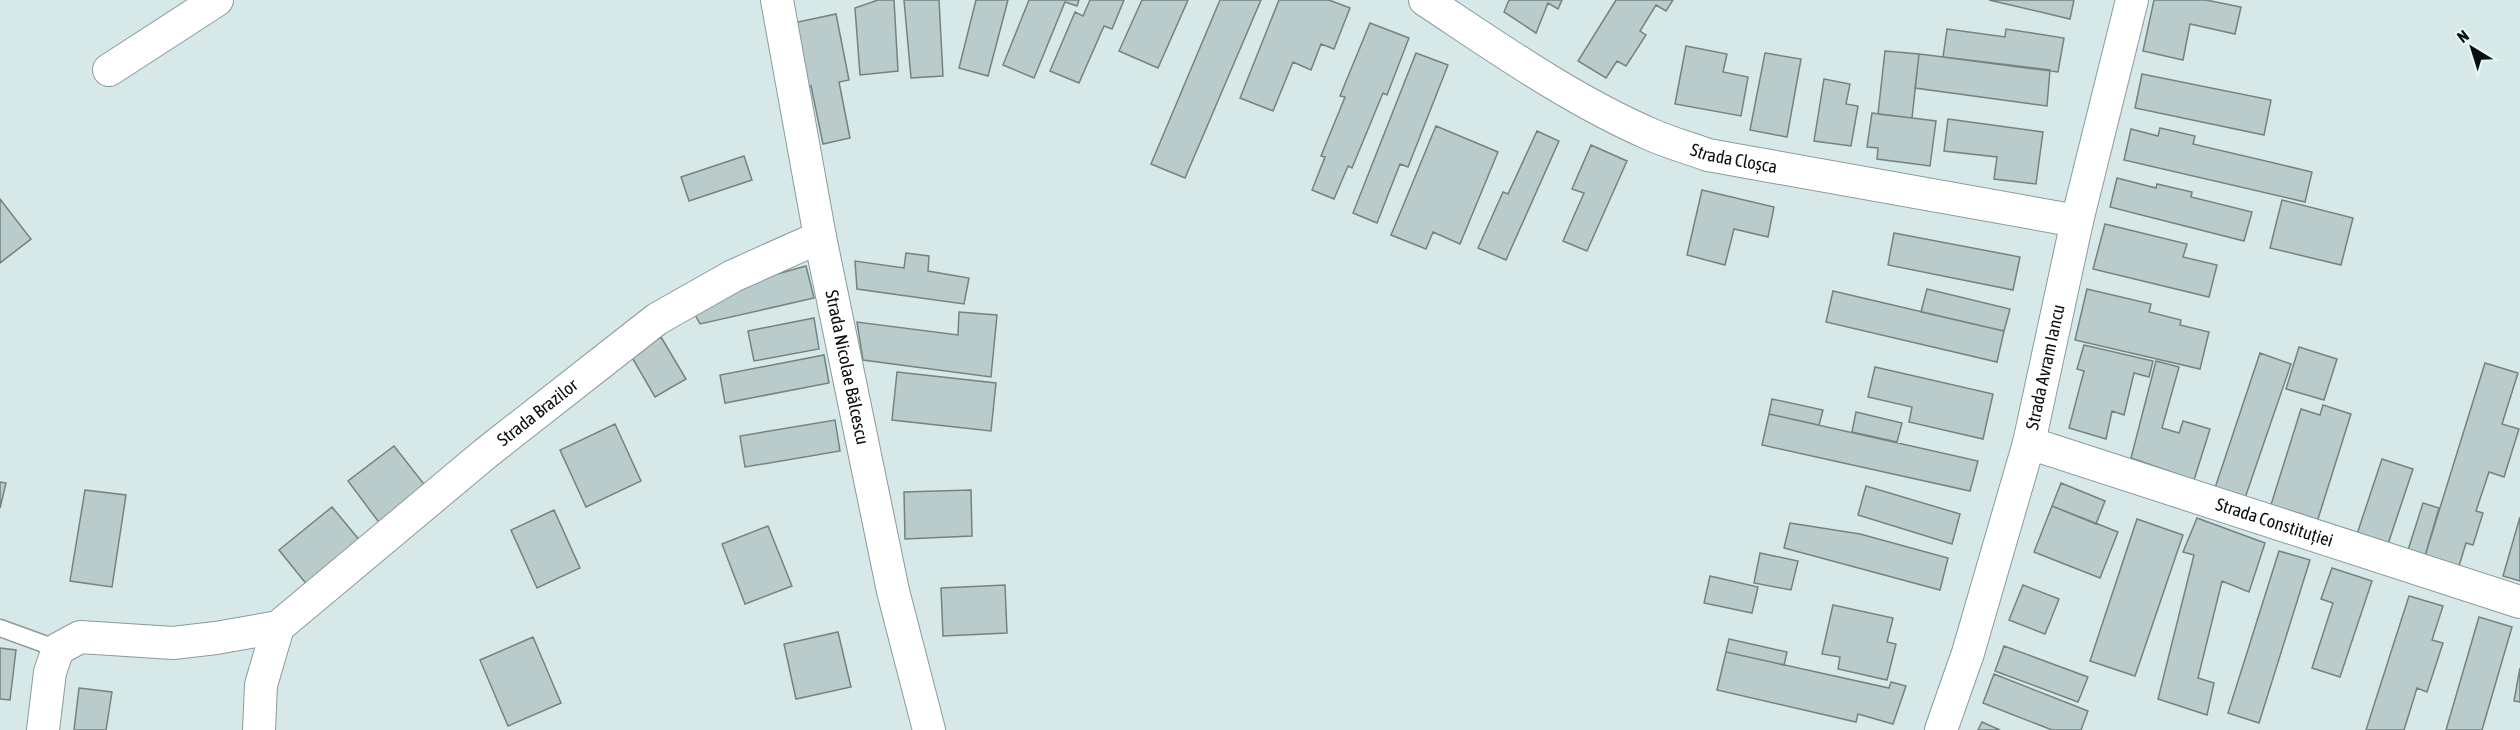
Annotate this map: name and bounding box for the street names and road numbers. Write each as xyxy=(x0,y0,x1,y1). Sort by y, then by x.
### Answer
street label: Strada Cloșca xyxy=(1688,139,1779,177)
street label: Strada Nicolae Bălcescu xyxy=(821,288,874,446)
street label: Strada Avram Iancu xyxy=(2021,302,2069,431)
street label: Strada Brazilor xyxy=(493,374,582,450)
street label: Strada Constituției xyxy=(2213,493,2336,551)

